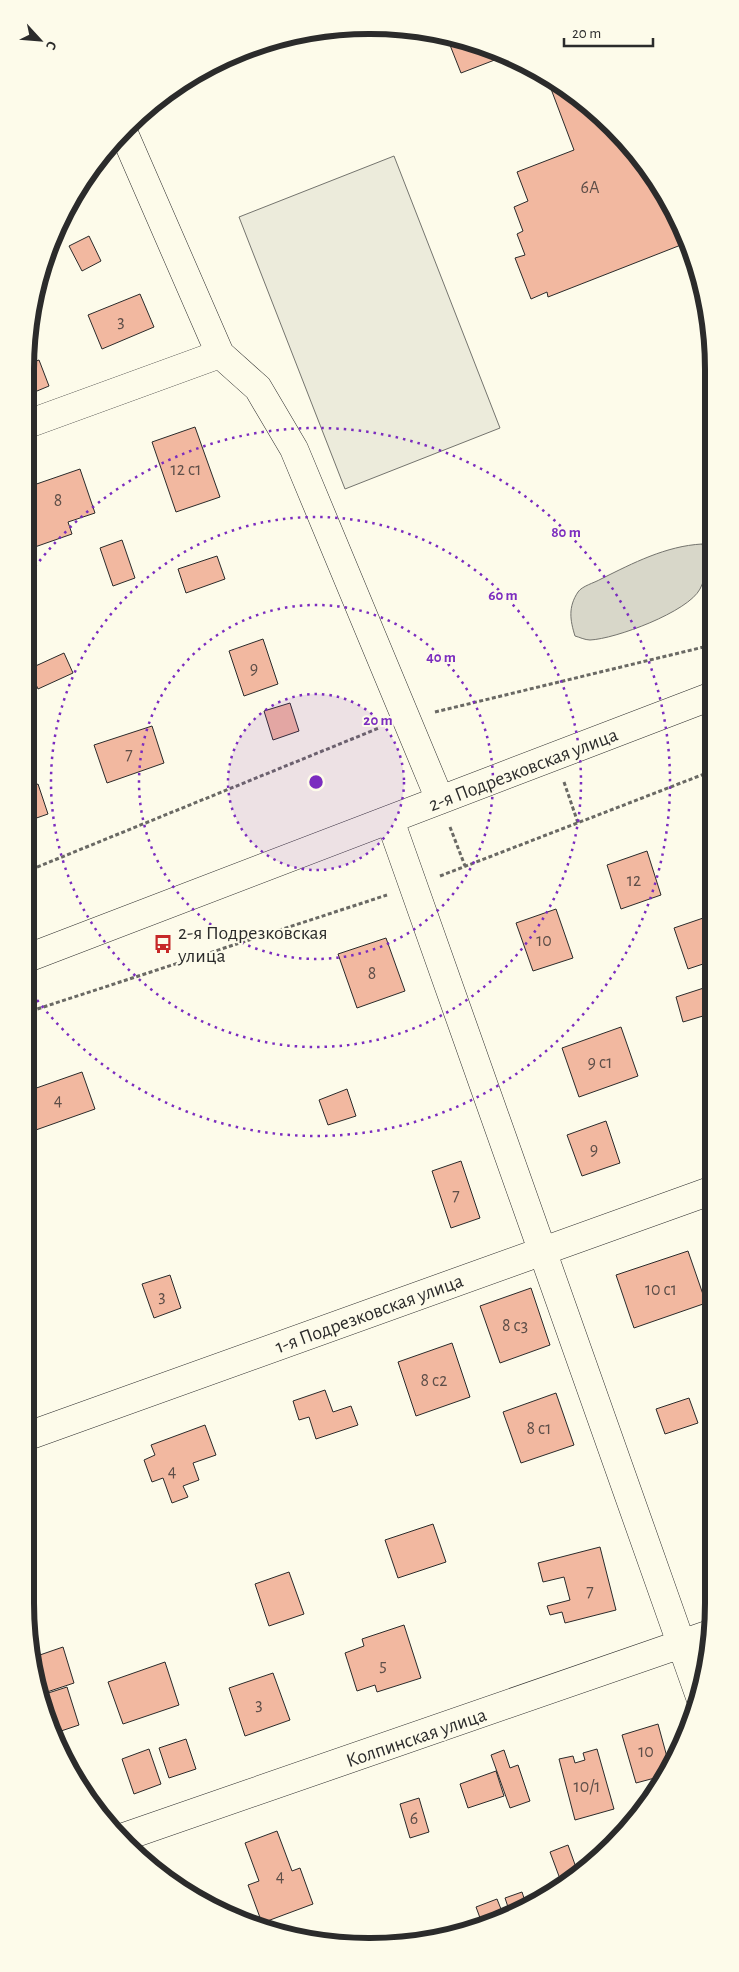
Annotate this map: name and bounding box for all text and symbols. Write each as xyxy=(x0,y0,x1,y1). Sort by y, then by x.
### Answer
north arrow xyxy=(15,15,65,65)
scale bar xyxy=(564,15,653,47)
text: 20 m xyxy=(572,26,601,41)
text: С xyxy=(43,39,59,52)
house number: 6А xyxy=(580,179,600,197)
house number: 3 xyxy=(117,313,125,331)
house number: 12 с1 xyxy=(171,461,201,479)
house number: 8 xyxy=(54,492,62,510)
text: 80 m xyxy=(551,525,581,540)
text: 60 m xyxy=(488,588,518,603)
text: 40 m xyxy=(426,650,456,665)
house number: 9 xyxy=(250,660,258,678)
text: 20 m xyxy=(363,713,393,728)
street label: 2-я Подрезковская улица xyxy=(426,725,621,815)
house number: 7 xyxy=(125,746,133,764)
centre of rings xyxy=(307,773,325,791)
house number: 12 xyxy=(627,872,641,890)
place label: 2-я Подрезковская улица xyxy=(177,923,328,966)
house number: 10 xyxy=(536,932,552,950)
bus stop icon: 2-я Подрезковская улица xyxy=(152,933,174,955)
house number: 8 xyxy=(368,965,376,983)
house number: 9 с1 xyxy=(588,1054,612,1072)
house number: 4 xyxy=(54,1092,63,1110)
house number: 9 xyxy=(590,1141,598,1159)
house number: 7 xyxy=(452,1187,460,1205)
street label: 1-я Подрезковская улица xyxy=(273,1271,466,1357)
house number: 10 с1 xyxy=(645,1281,677,1299)
house number: 3 xyxy=(158,1288,166,1306)
house number: 8 с3 xyxy=(502,1317,528,1335)
house number: 8 с2 xyxy=(421,1372,447,1390)
house number: 8 с1 xyxy=(527,1420,551,1438)
house number: 4 xyxy=(168,1463,177,1481)
house number: 7 xyxy=(586,1583,594,1601)
house number: 5 xyxy=(379,1657,387,1675)
house number: 3 xyxy=(255,1696,263,1714)
street label: Колпинская улица xyxy=(344,1705,489,1771)
house number: 10 xyxy=(638,1743,654,1761)
house number: 10/1 xyxy=(573,1778,601,1796)
house number: 6 xyxy=(410,1810,418,1828)
house number: 4 xyxy=(276,1868,285,1886)

